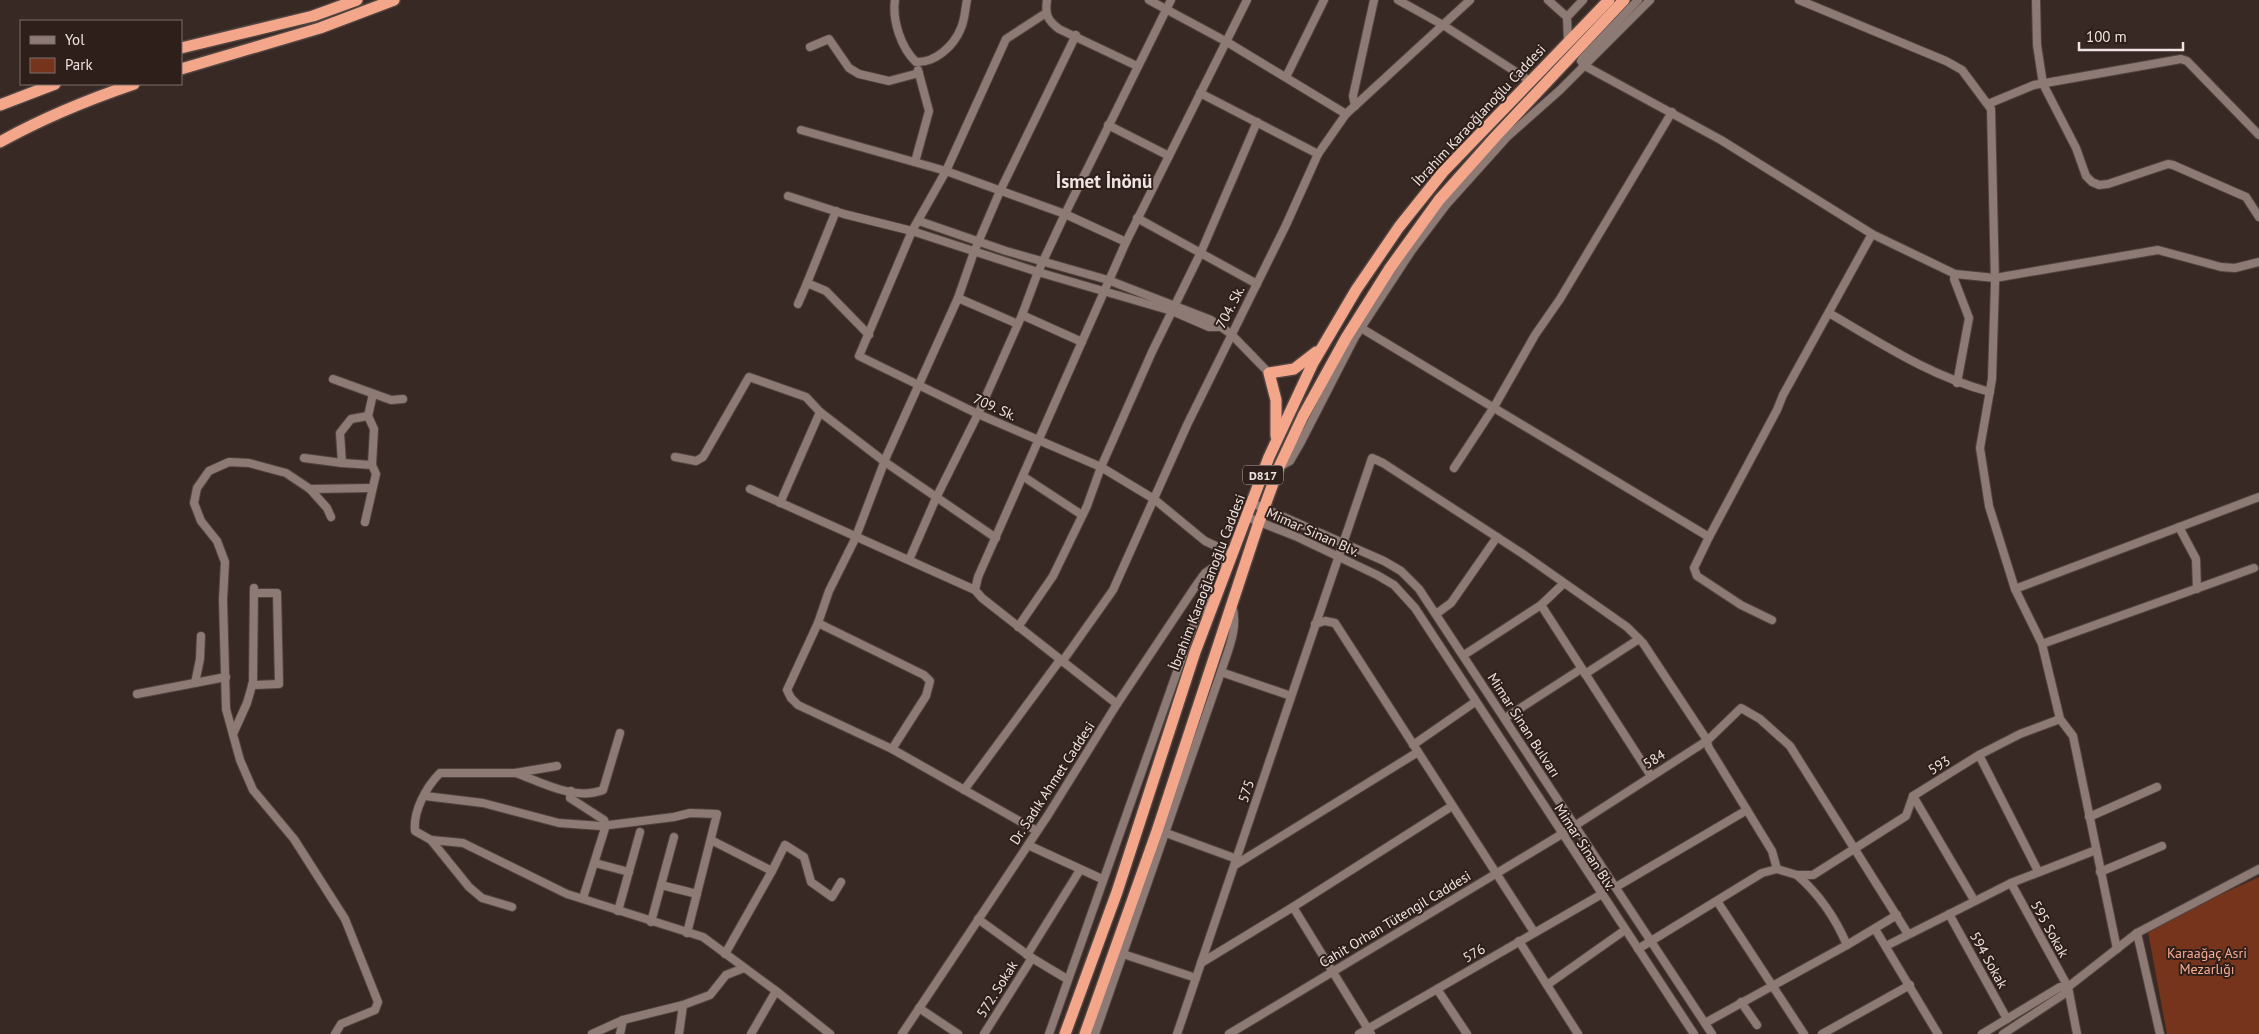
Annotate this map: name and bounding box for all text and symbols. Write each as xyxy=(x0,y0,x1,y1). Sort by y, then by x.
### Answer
legend xyxy=(20,20,182,85)
scale bar xyxy=(2079,20,2183,52)
text: 100 m xyxy=(2086,27,2127,46)
text: Yol xyxy=(65,30,85,49)
street label: İbrahim Karaoğlanoğlu Caddesi xyxy=(1409,40,1549,190)
text: Park xyxy=(65,55,93,74)
district label: İsmet İnönü xyxy=(1056,169,1152,193)
street label: 704. Sk. xyxy=(1212,283,1248,331)
street label: 709. Sk. xyxy=(970,389,1020,425)
road number: D817 xyxy=(1243,466,1283,484)
street label: İbrahim Karaoğlanoğlu Caddesi xyxy=(1165,491,1249,673)
street label: Mimar Sinan Blv. xyxy=(1264,503,1362,561)
street label: Mimar Sinan Bulvarı xyxy=(1484,669,1564,781)
street label: Dr. Sadık Ahmet Caddesi xyxy=(1005,718,1099,848)
street label: 584 xyxy=(1640,745,1669,773)
street label: 593 xyxy=(1925,751,1953,779)
street label: 575 xyxy=(1234,777,1258,805)
street label: Mimar Sinan Blv. xyxy=(1550,800,1620,894)
street label: Cahit Orhan Tütengil Caddesi xyxy=(1316,867,1474,971)
street label: 595 Sokak xyxy=(2027,898,2073,961)
street label: 594 Sokak xyxy=(1966,929,2012,992)
street label: 576 xyxy=(1460,939,1488,967)
park label: Karaağaç Asri Mezarlığı xyxy=(2167,944,2247,978)
street label: 572. Sokak xyxy=(972,957,1022,1021)

